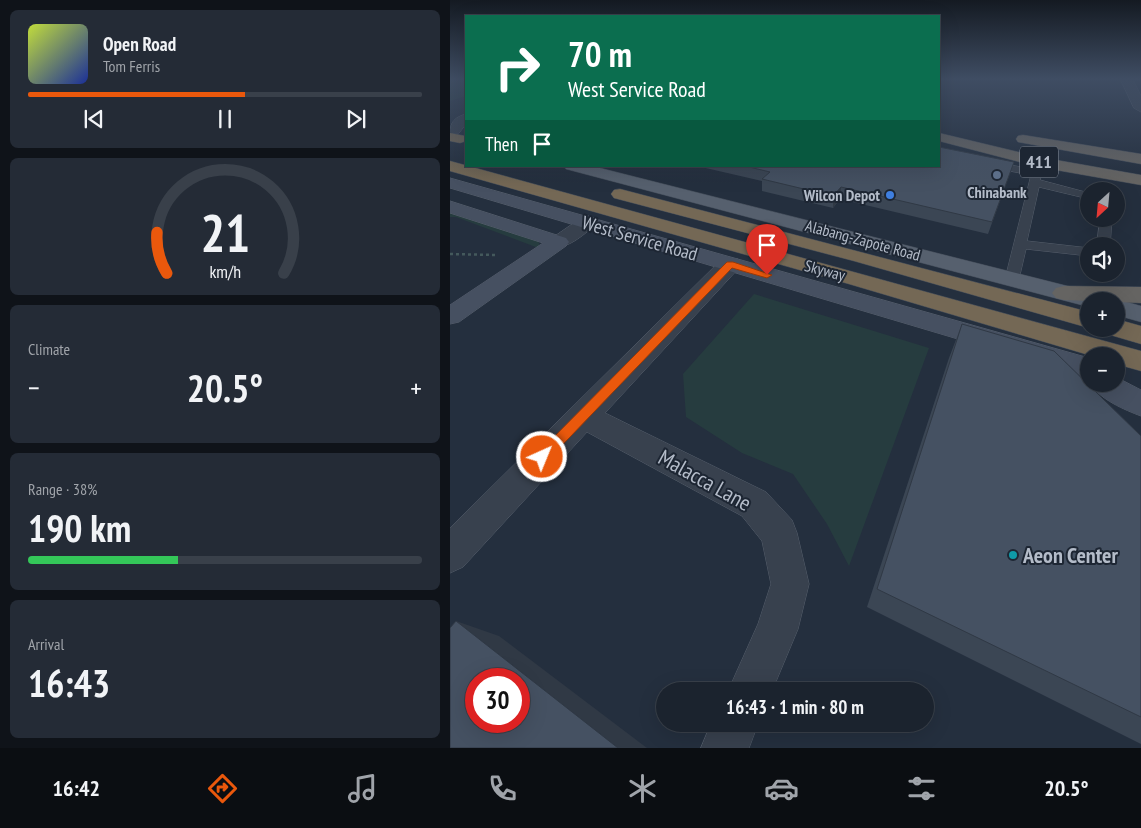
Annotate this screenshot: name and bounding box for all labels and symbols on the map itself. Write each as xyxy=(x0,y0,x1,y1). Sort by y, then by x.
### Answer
road number: 411 xyxy=(1020,146,1058,178)
marker: Chinabank xyxy=(991,169,1003,181)
place label: Chinabank xyxy=(967,182,1027,202)
north arrow xyxy=(1080,182,1125,228)
place label: Wilcon Depot xyxy=(803,185,880,205)
marker: Wilcon Depot xyxy=(884,189,896,201)
street label: West Service Road xyxy=(579,210,701,266)
street label: Alabang-Zapote Road xyxy=(803,215,923,265)
pin xyxy=(746,224,788,275)
street label: Skyway xyxy=(803,255,847,285)
position arrow xyxy=(515,430,567,482)
street label: Malacca Lane xyxy=(654,443,756,517)
place label: Aeon Center xyxy=(1022,541,1119,569)
marker: Aeon Center xyxy=(1007,549,1019,561)
speed limit sign: 30 xyxy=(465,668,530,733)

